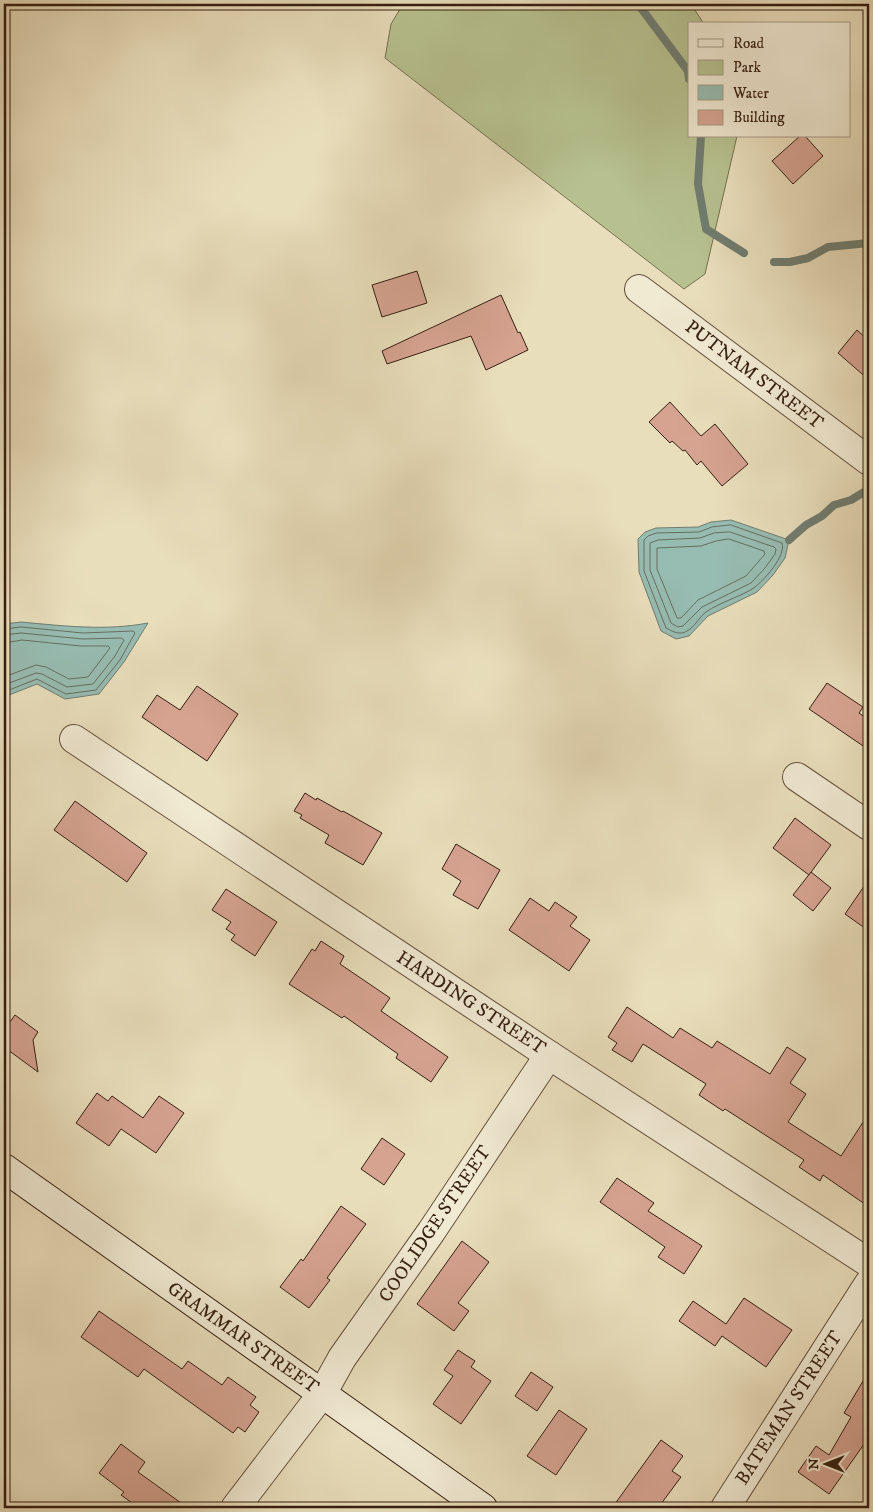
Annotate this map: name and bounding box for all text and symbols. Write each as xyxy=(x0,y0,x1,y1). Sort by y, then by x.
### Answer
legend xyxy=(688,22,850,138)
text: Road xyxy=(733,34,765,53)
text: Park xyxy=(733,58,762,77)
text: Water xyxy=(732,84,769,103)
text: Building xyxy=(733,108,785,127)
street label: PUTNAM STREET xyxy=(680,316,828,435)
street label: HARDING STREET xyxy=(392,946,551,1060)
street label: COOLIDGE STREET xyxy=(374,1141,496,1307)
street label: GRAMMAR STREET xyxy=(163,1277,324,1399)
street label: BATEMAN STREET xyxy=(731,1327,847,1489)
north arrow xyxy=(800,1440,850,1490)

